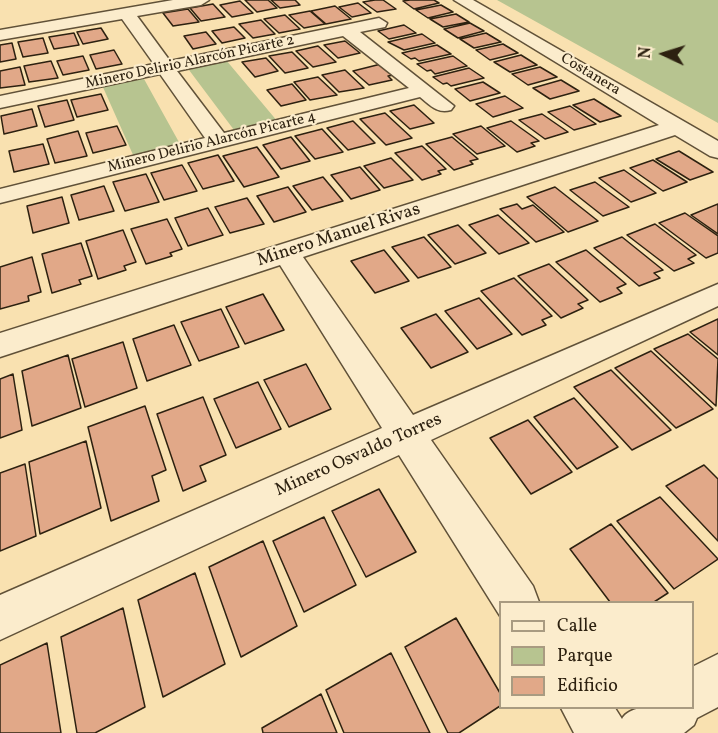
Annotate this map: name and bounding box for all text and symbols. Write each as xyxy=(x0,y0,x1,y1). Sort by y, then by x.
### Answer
north arrow xyxy=(634,24,694,84)
street label: Minero Delirio Alarcón Picarte 2 xyxy=(84,32,296,94)
text: N xyxy=(635,46,657,59)
street label: Costanera xyxy=(557,50,623,100)
street label: Minero Delirio Alarcón Picarte 4 xyxy=(106,108,318,178)
street label: Minero Manuel Rivas xyxy=(255,199,423,273)
street label: Minero Osvaldo Torres xyxy=(272,410,446,502)
legend xyxy=(499,601,694,709)
text: Calle xyxy=(557,614,597,639)
text: Parque xyxy=(557,644,612,669)
text: Edificio xyxy=(557,674,618,699)

